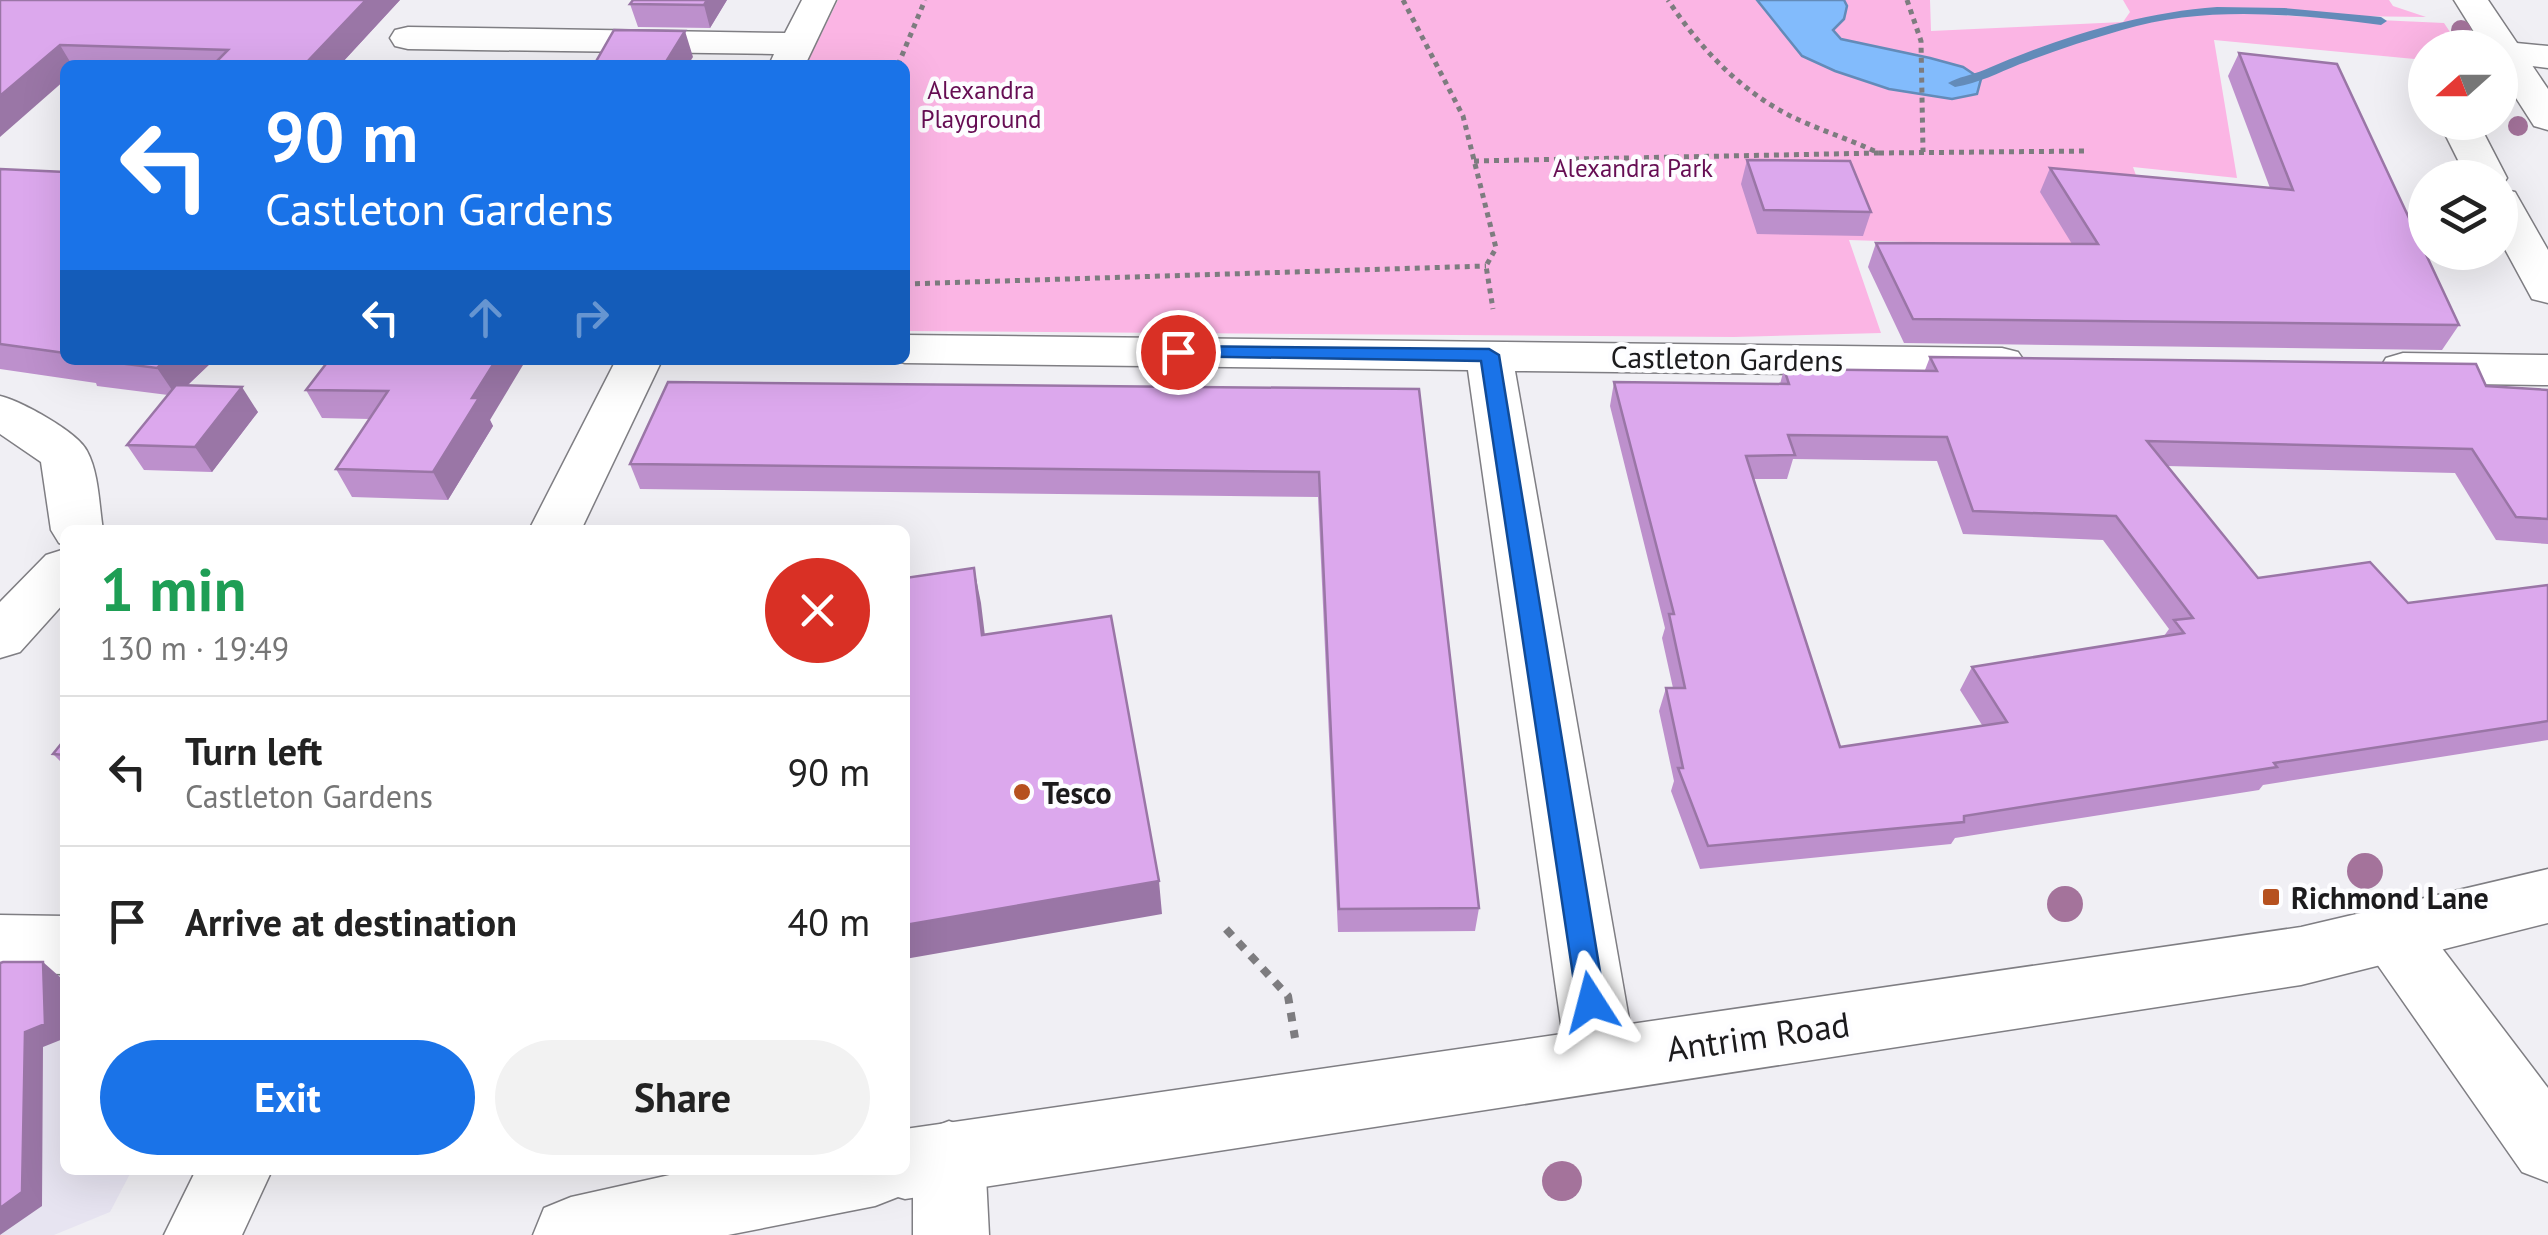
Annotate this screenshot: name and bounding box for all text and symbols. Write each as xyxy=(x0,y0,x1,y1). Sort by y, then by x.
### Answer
north arrow xyxy=(2408,30,2518,140)
map controls xyxy=(2408,30,2518,270)
park label: Alexandra Playground xyxy=(921,74,1041,135)
text: 90 m xyxy=(265,91,418,181)
icon: left xyxy=(100,100,230,230)
park label: Alexandra Park xyxy=(1553,152,1713,184)
button: layers xyxy=(2408,160,2518,270)
text: Castleton Gardens xyxy=(265,179,614,237)
icon: left xyxy=(353,290,408,345)
icon: ahead xyxy=(458,290,513,345)
icon: right xyxy=(563,290,618,345)
pin xyxy=(1136,310,1221,395)
icon: arrive xyxy=(1151,325,1206,380)
street label: Castleton Gardens xyxy=(1610,336,1844,380)
text: 1 min xyxy=(100,550,246,628)
button: close xyxy=(765,558,870,663)
text: 130 m · 19:49 xyxy=(100,627,289,669)
text: Turn left xyxy=(185,726,322,775)
icon: left xyxy=(100,744,155,799)
text: 90 m xyxy=(788,747,870,796)
place label: Tesco xyxy=(1042,773,1112,812)
text: Castleton Gardens xyxy=(185,775,433,817)
marker: Tesco xyxy=(1011,781,1033,803)
place label: Richmond Lane xyxy=(2291,878,2489,917)
marker: Richmond Lane xyxy=(2260,886,2282,908)
icon: arrive xyxy=(100,894,155,949)
text: Arrive at destination xyxy=(185,897,517,946)
text: 40 m xyxy=(788,897,870,946)
position arrow xyxy=(1539,950,1643,1054)
street label: Antrim Road xyxy=(1663,1000,1853,1072)
button: Exit xyxy=(100,1040,475,1155)
button: Share xyxy=(495,1040,870,1155)

